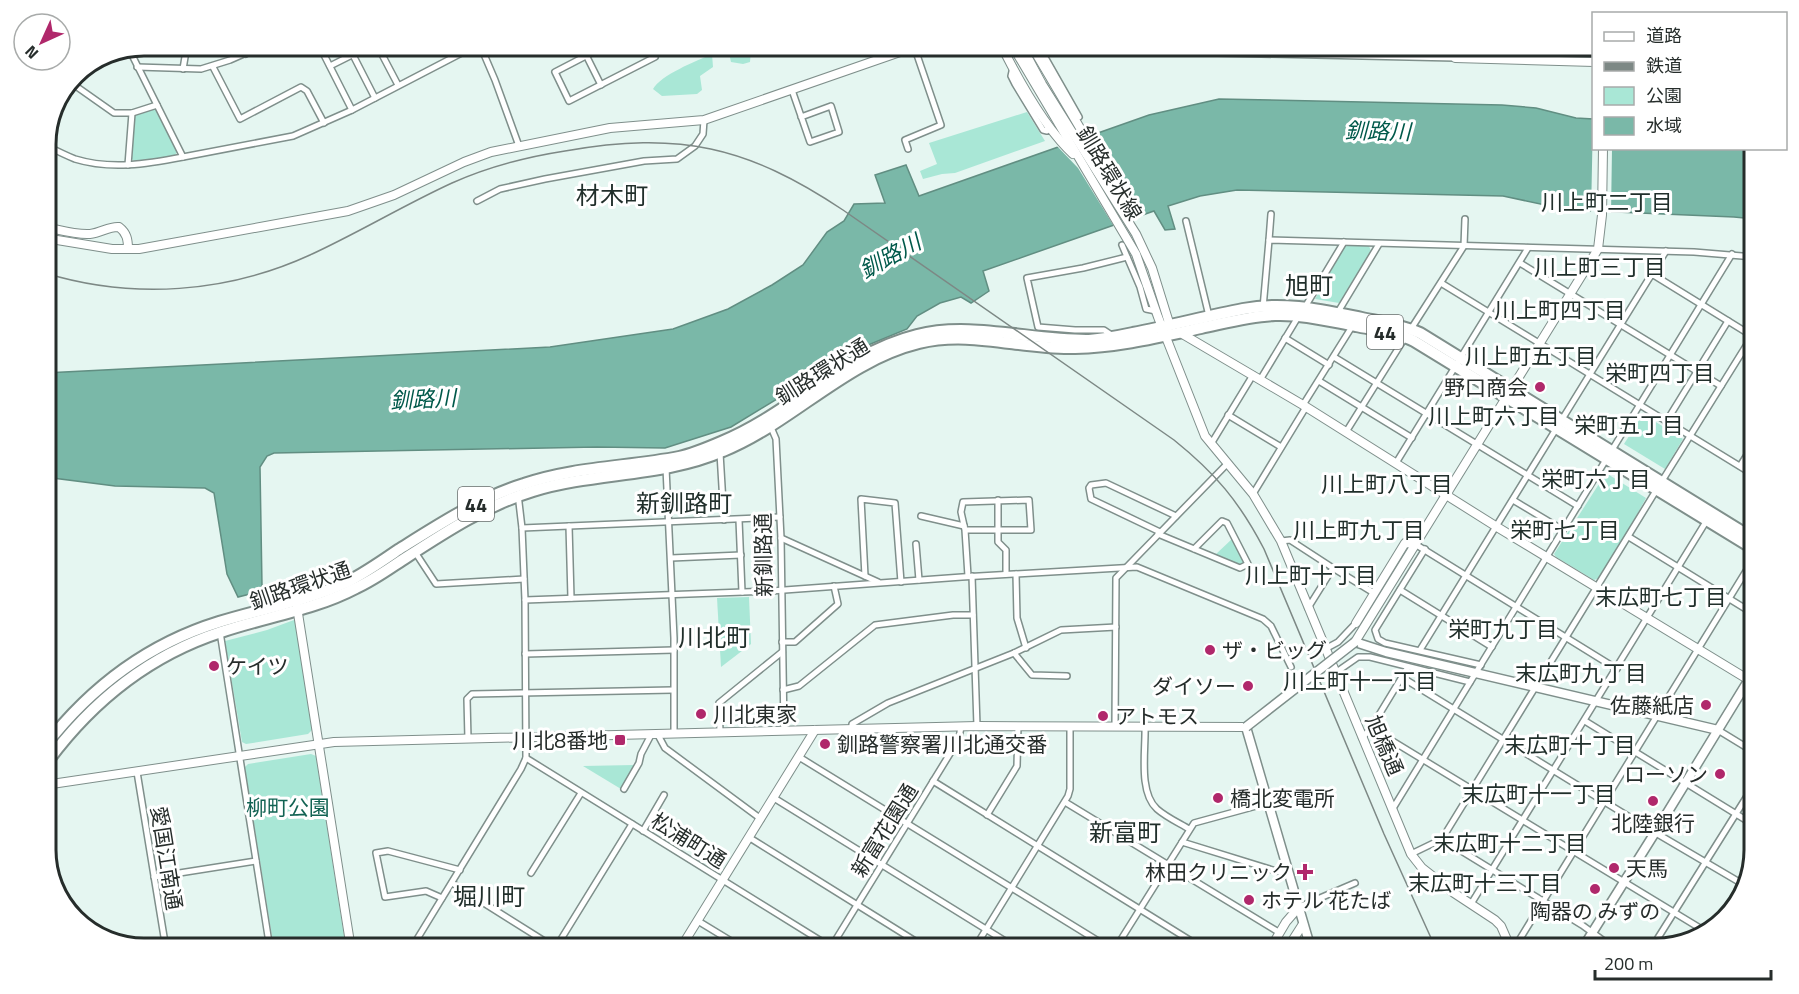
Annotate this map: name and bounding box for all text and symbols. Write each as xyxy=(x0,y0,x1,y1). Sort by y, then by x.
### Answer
north arrow xyxy=(12,12,72,72)
legend xyxy=(1592,12,1787,150)
text: 道路 xyxy=(1646,22,1682,49)
text: N xyxy=(19,40,44,65)
text: 鉄道 xyxy=(1646,52,1682,79)
text: 公園 xyxy=(1646,82,1682,109)
text: 水域 xyxy=(1646,112,1682,139)
water label: 釧路川 xyxy=(1345,113,1413,149)
street label: 釧路環状線 xyxy=(1069,120,1151,226)
district label: 材木町 xyxy=(576,177,648,213)
district label: 川上町二丁目 xyxy=(1541,185,1673,219)
water label: 釧路川 xyxy=(853,224,929,287)
district label: 川上町三丁目 xyxy=(1534,250,1666,284)
district label: 旭町 xyxy=(1285,267,1333,303)
district label: 川上町四丁目 xyxy=(1494,293,1626,327)
road number: 44 xyxy=(1367,315,1403,349)
street label: 釧路環状通 xyxy=(769,330,875,412)
district label: 川上町五丁目 xyxy=(1465,339,1597,373)
district label: 栄町四丁目 xyxy=(1605,356,1715,390)
place label: 野口商会 xyxy=(1444,371,1528,403)
water label: 釧路川 xyxy=(389,380,459,418)
marker: 野口商会 xyxy=(1533,380,1547,394)
district label: 川上町六丁目 xyxy=(1428,399,1560,433)
district label: 栄町五丁目 xyxy=(1574,408,1684,442)
district label: 栄町六丁目 xyxy=(1541,462,1651,496)
district label: 川上町八丁目 xyxy=(1321,467,1453,501)
district label: 新釧路町 xyxy=(636,485,732,521)
road number: 44 xyxy=(458,487,494,521)
street label: 新釧路通 xyxy=(746,513,780,597)
district label: 川上町九丁目 xyxy=(1293,513,1425,547)
district label: 栄町七丁目 xyxy=(1510,513,1620,547)
street label: 釧路環状通 xyxy=(245,553,355,617)
district label: 川上町十丁目 xyxy=(1245,558,1377,592)
district label: 末広町七丁目 xyxy=(1595,580,1727,614)
district label: 栄町九丁目 xyxy=(1448,612,1558,646)
district label: 川北町 xyxy=(678,619,750,655)
place label: ザ・ビッグ xyxy=(1222,634,1327,666)
marker: ザ・ビッグ xyxy=(1203,643,1217,657)
place label: ケイツ xyxy=(226,650,289,682)
district label: 末広町九丁目 xyxy=(1515,656,1647,690)
marker: ケイツ xyxy=(207,659,221,673)
district label: 川上町十一丁目 xyxy=(1283,664,1437,698)
place label: ダイソー xyxy=(1152,670,1236,702)
marker: ダイソー xyxy=(1241,679,1255,693)
place label: 佐藤紙店 xyxy=(1610,689,1694,721)
place label: 川北東家 xyxy=(713,698,797,730)
marker: 佐藤紙店 xyxy=(1699,698,1713,712)
place label: アトモス xyxy=(1115,700,1199,732)
marker: 川北東家 xyxy=(694,707,708,721)
marker: アトモス xyxy=(1096,709,1110,723)
street label: 旭橋通 xyxy=(1358,710,1412,780)
place label: 川北8番地 xyxy=(512,724,608,756)
place label: 釧路警察署川北通交番 xyxy=(837,728,1047,760)
district label: 末広町十丁目 xyxy=(1504,728,1636,762)
marker: 川北8番地 xyxy=(613,733,627,747)
marker: 釧路警察署川北通交番 xyxy=(818,737,832,751)
place label: ローソン xyxy=(1624,758,1708,790)
marker: ローソン xyxy=(1713,767,1727,781)
street label: 新富花園通 xyxy=(843,777,925,883)
district label: 末広町十一丁目 xyxy=(1462,777,1616,811)
place label: 橋北変電所 xyxy=(1230,782,1335,814)
park label: 柳町公園 xyxy=(246,791,330,823)
marker: 橋北変電所 xyxy=(1211,791,1225,805)
marker: 北陸銀行 xyxy=(1646,794,1660,808)
street label: 愛国江南通 xyxy=(143,804,191,912)
street label: 松浦町通 xyxy=(645,804,733,876)
place label: 北陸銀行 xyxy=(1611,807,1695,839)
district label: 新富町 xyxy=(1089,814,1161,850)
district label: 末広町十二丁目 xyxy=(1433,826,1587,860)
place label: 天馬 xyxy=(1626,852,1668,884)
place label: 林田クリニック xyxy=(1145,856,1292,888)
marker: 天馬 xyxy=(1607,861,1621,875)
marker: 林田クリニック xyxy=(1296,863,1314,881)
district label: 末広町十三丁目 xyxy=(1408,866,1562,900)
district label: 堀川町 xyxy=(453,878,525,914)
marker: 陶器の みずの xyxy=(1588,882,1602,896)
place label: ホテル 花たば xyxy=(1261,884,1392,916)
marker: ホテル 花たば xyxy=(1242,893,1256,907)
place label: 陶器の みずの xyxy=(1530,895,1660,927)
scale bar xyxy=(1595,943,1770,981)
text: 200 m xyxy=(1604,950,1653,977)

